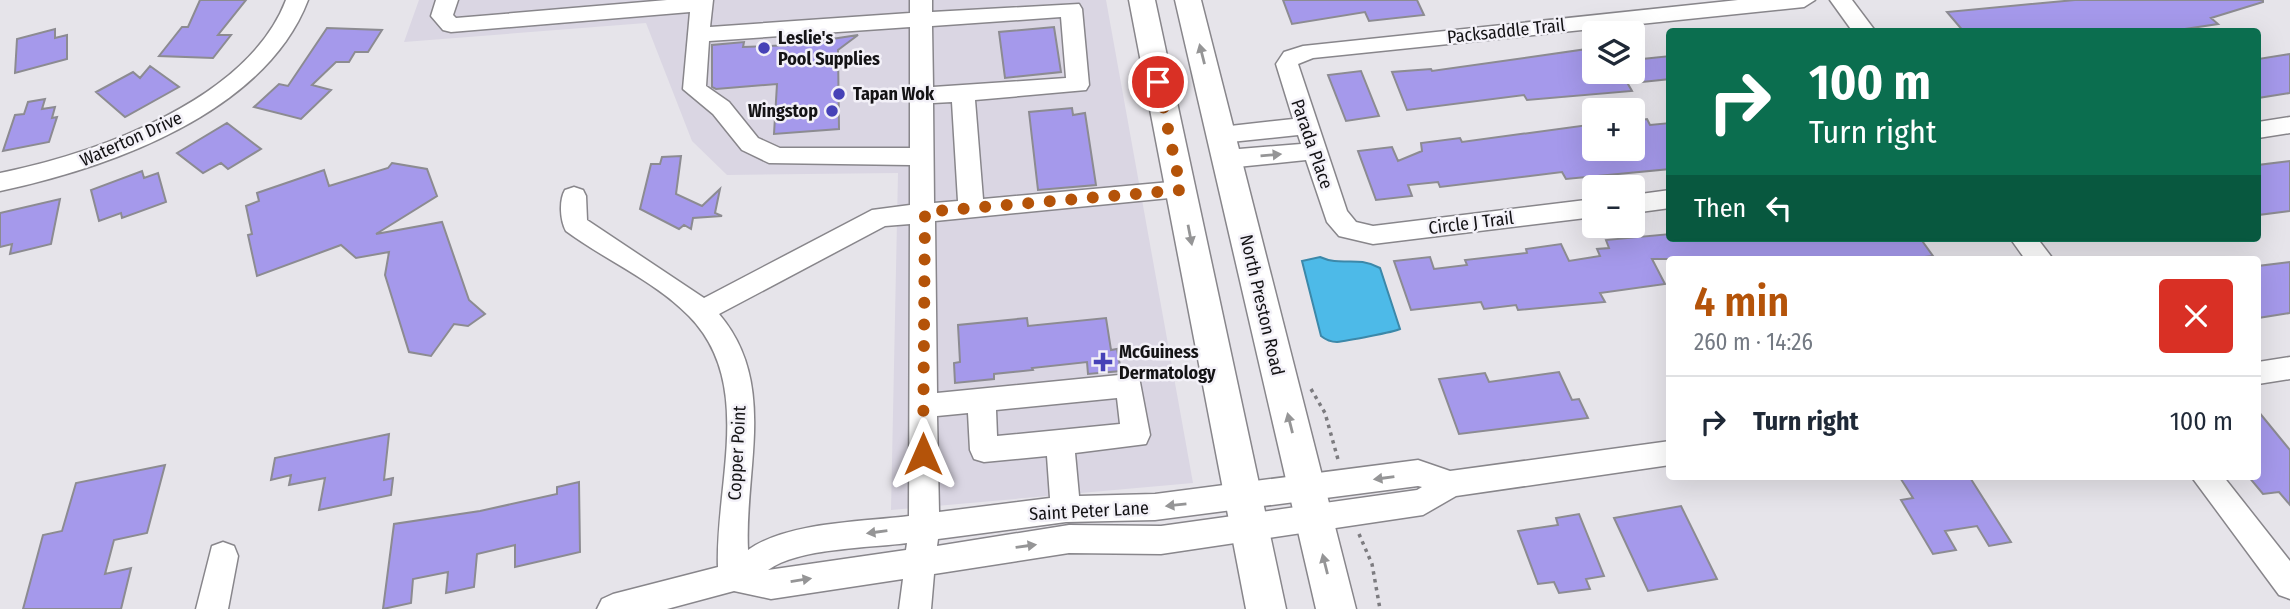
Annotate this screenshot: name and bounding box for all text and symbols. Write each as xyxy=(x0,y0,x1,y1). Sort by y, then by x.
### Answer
street label: Packsaddle Trail xyxy=(1446,14,1566,48)
map controls xyxy=(1582,21,1645,238)
button: layers xyxy=(1582,21,1645,84)
place label: Leslie's Pool Supplies xyxy=(778,27,880,70)
marker: Leslie's Pool Supplies xyxy=(756,40,772,56)
one-way arrow xyxy=(1196,43,1207,65)
pin xyxy=(1128,52,1188,112)
text: 100 m xyxy=(1809,53,1931,112)
icon: right xyxy=(1694,56,1785,147)
icon: arrive xyxy=(1139,63,1177,101)
place label: Tapan Wok xyxy=(853,83,935,105)
marker: Tapan Wok xyxy=(831,86,847,102)
street label: Parada Place xyxy=(1286,96,1338,192)
button: + xyxy=(1582,98,1645,161)
place label: Wingstop xyxy=(748,100,818,122)
marker: Wingstop xyxy=(824,103,840,119)
street label: Waterton Drive xyxy=(77,107,186,171)
text: Turn right xyxy=(1809,113,1936,151)
one-way arrow xyxy=(1260,149,1282,160)
button: − xyxy=(1582,175,1645,238)
icon: left xyxy=(1760,189,1798,227)
text: Then xyxy=(1694,193,1746,224)
street label: Circle J Trail xyxy=(1427,207,1515,239)
one-way arrow xyxy=(1184,224,1195,246)
street label: North Preston Road xyxy=(1235,232,1289,378)
text: 4 min xyxy=(1694,277,1789,327)
button: close xyxy=(2159,279,2233,353)
text: 260 m · 14:26 xyxy=(1694,328,1813,356)
place label: McGuiness Dermatology xyxy=(1119,341,1216,384)
marker: McGuiness Dermatology xyxy=(1093,352,1113,372)
icon: right xyxy=(1694,403,1732,441)
street label: Copper Point xyxy=(724,405,750,501)
text: Turn right xyxy=(1753,406,1859,437)
text: 100 m xyxy=(2170,406,2233,437)
one-way arrow xyxy=(1284,411,1295,433)
position arrow xyxy=(886,417,960,491)
one-way arrow xyxy=(1373,472,1395,483)
street label: Saint Peter Lane xyxy=(1029,497,1149,525)
one-way arrow xyxy=(1165,499,1187,510)
one-way arrow xyxy=(865,527,887,538)
one-way arrow xyxy=(1015,540,1037,551)
one-way arrow xyxy=(1319,553,1330,575)
one-way arrow xyxy=(790,574,812,585)

